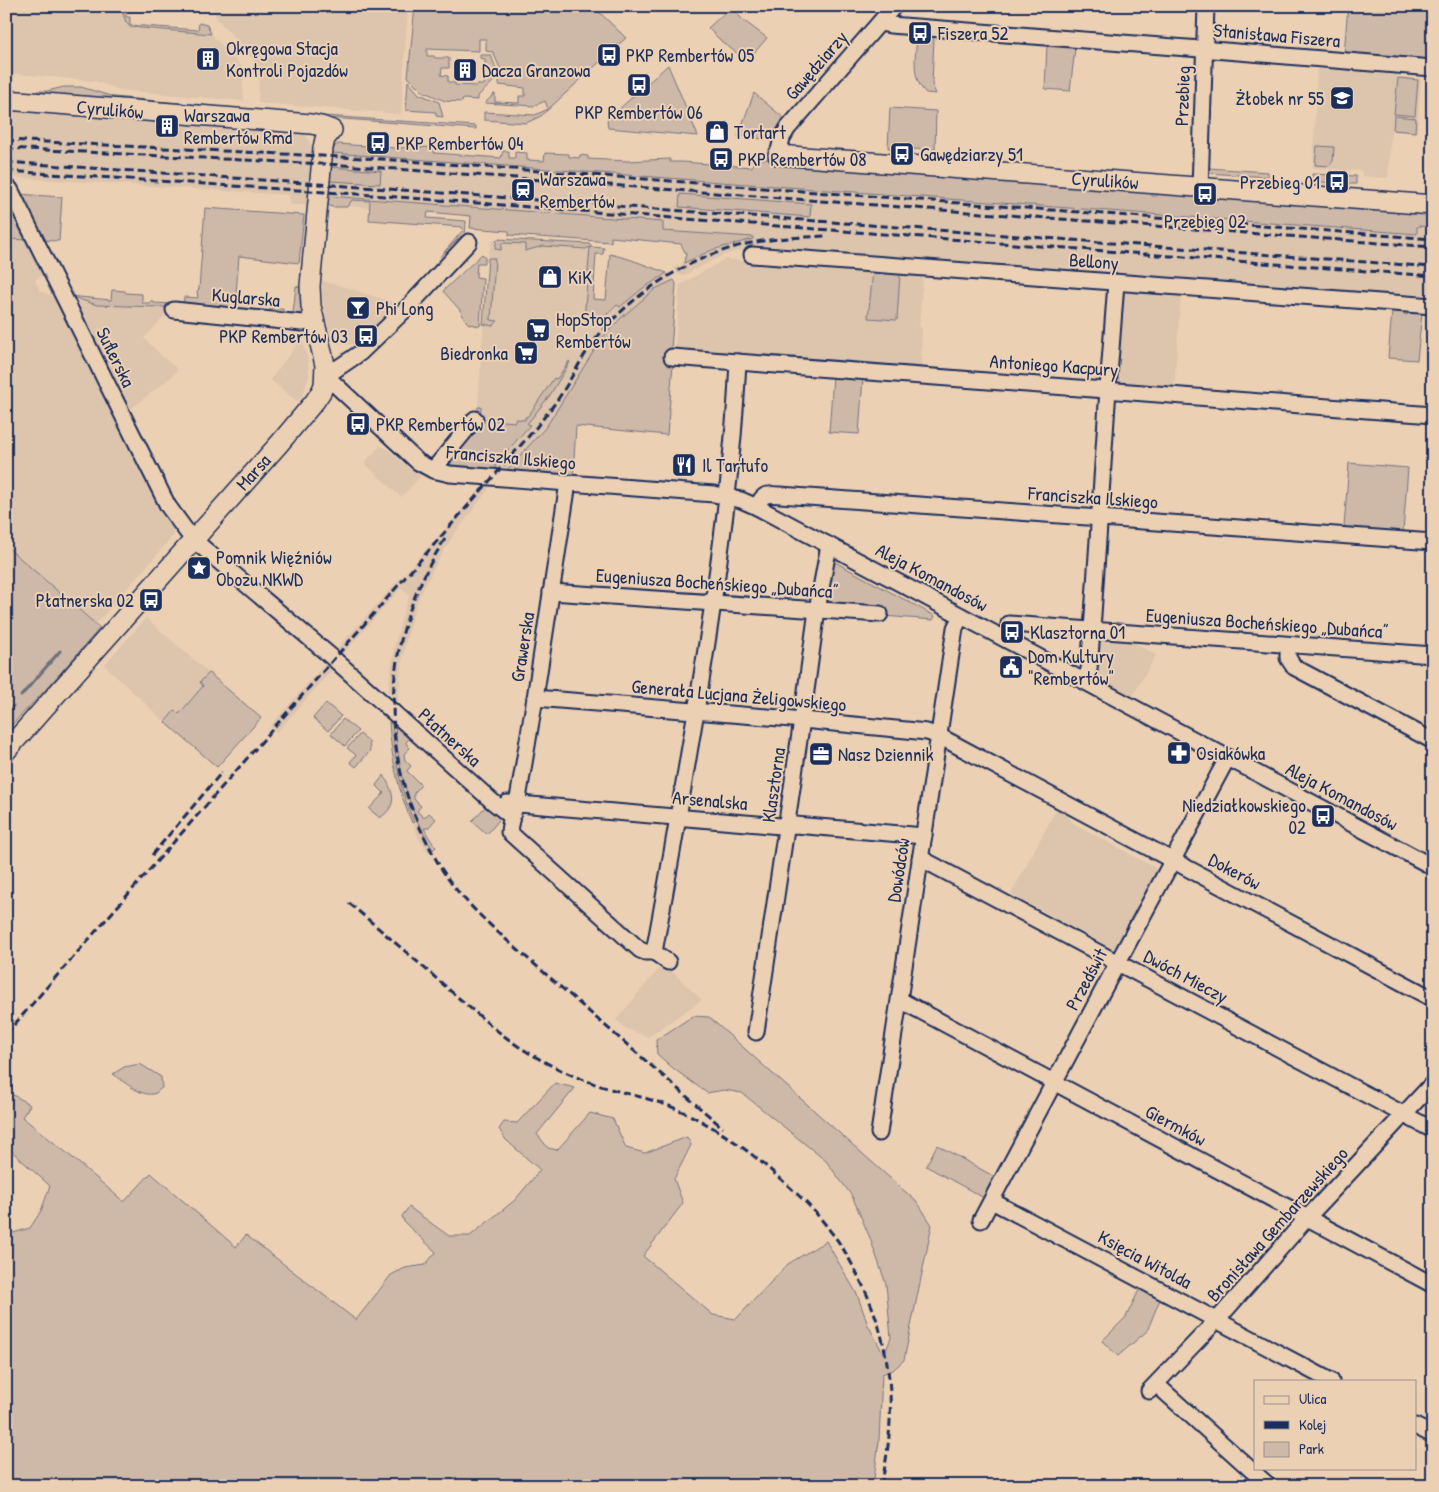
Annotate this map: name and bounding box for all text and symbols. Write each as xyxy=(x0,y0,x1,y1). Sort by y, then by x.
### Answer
street label: Stanisława Fiszera xyxy=(1212,17,1342,54)
bus stop icon: Fiszera 52 xyxy=(907,20,933,46)
place label: Fiszera 52 xyxy=(937,20,1009,46)
street label: Gawędziarzy xyxy=(779,25,853,105)
place label: Okręgowa Stacja Kontroli Pojazdów xyxy=(226,35,348,83)
bus stop icon: PKP Rembertów 05 xyxy=(596,42,622,68)
place label: PKP Rembertów 05 xyxy=(626,42,754,68)
building icon: Okręgowa Stacja Kontroli Pojazdów xyxy=(195,46,221,72)
building icon: Dacza Granzowa xyxy=(452,57,478,83)
place label: Dacza Granzowa xyxy=(482,57,591,83)
street label: Przebieg xyxy=(1168,65,1196,127)
bus stop icon: PKP Rembertów 06 xyxy=(626,72,652,98)
place label: Żłobek nr 55 xyxy=(1235,85,1324,111)
school or university icon: Żłobek nr 55 xyxy=(1329,85,1355,111)
street label: Cyrulików xyxy=(75,93,145,125)
place label: PKP Rembertów 06 xyxy=(575,99,703,125)
place label: Warszawa Rembertów Rmd xyxy=(184,102,293,150)
building icon: Warszawa Rembertów Rmd xyxy=(154,113,180,139)
shop icon: Tortart xyxy=(704,119,730,145)
place label: Tortart xyxy=(734,119,786,145)
bus stop icon: PKP Rembertów 04 xyxy=(365,130,391,156)
place label: PKP Rembertów 04 xyxy=(396,130,523,156)
bus stop icon: Gawędziarzy 51 xyxy=(889,141,915,167)
place label: Gawędziarzy 51 xyxy=(920,141,1023,167)
bus stop icon: PKP Rembertów 08 xyxy=(708,146,734,172)
place label: PKP Rembertów 08 xyxy=(738,146,867,172)
street label: Cyrulików xyxy=(1071,165,1140,195)
place label: Warszawa Rembertów xyxy=(540,166,615,214)
place label: Przebieg 01 xyxy=(1240,169,1320,195)
bus stop icon: Przebieg 01 xyxy=(1324,169,1350,195)
station icon: Warszawa Rembertów xyxy=(510,177,536,203)
bus stop icon: Przebieg 02 xyxy=(1192,181,1218,207)
place label: Przebieg 02 xyxy=(1164,208,1246,234)
street label: Bellony xyxy=(1068,246,1120,276)
shop icon: KiK xyxy=(537,264,563,290)
place label: KiK xyxy=(568,264,592,290)
street label: Kuglarska xyxy=(211,281,282,313)
bar icon: Phi Long xyxy=(345,295,371,321)
place label: Phi Long xyxy=(376,295,434,321)
place label: HopStop Rembertów xyxy=(556,306,631,354)
supermarket icon: HopStop Rembertów xyxy=(525,317,551,343)
street label: Suflerska xyxy=(90,323,142,392)
place label: PKP Rembertów 03 xyxy=(219,323,348,349)
bus stop icon: PKP Rembertów 03 xyxy=(353,323,379,349)
place label: Biedronka xyxy=(440,340,509,366)
supermarket icon: Biedronka xyxy=(513,340,539,366)
street label: Antoniego Kacpury xyxy=(989,348,1119,382)
bus stop icon: PKP Rembertów 02 xyxy=(345,411,371,437)
place label: PKP Rembertów 02 xyxy=(376,411,505,437)
street label: Franciszka Ilskiego xyxy=(444,438,577,476)
street label: Marsa xyxy=(230,448,277,496)
restaurant icon: Il Tartufo xyxy=(671,452,697,478)
place label: Il Tartufo xyxy=(702,452,769,478)
street label: Franciszka Ilskiego xyxy=(1026,479,1159,515)
street label: Aleja Komandosów xyxy=(871,537,993,618)
place label: Pomnik Więźniów Obozu NKWD xyxy=(216,544,332,592)
place icon: Pomnik Więźniów Obozu NKWD xyxy=(186,555,212,581)
street label: Eugeniusza Bocheńskiego „Dubańca” xyxy=(595,562,839,604)
place label: Płatnerska 02 xyxy=(36,587,134,613)
bus stop icon: Płatnerska 02 xyxy=(138,587,164,613)
street label: Eugeniusza Bocheńskiego „Dubańca” xyxy=(1145,602,1389,644)
street label: Grawerska xyxy=(504,610,540,684)
bus stop icon: Klasztorna 01 xyxy=(999,619,1025,645)
place label: Klasztorna 01 xyxy=(1030,619,1125,645)
place label: Dom Kultury "Rembertów" xyxy=(1028,643,1114,691)
public building icon: Dom Kultury "Rembertów" xyxy=(998,654,1024,680)
street label: Generała Lucjana Żeligowskiego xyxy=(631,673,848,717)
street label: Płatnerska xyxy=(413,702,488,773)
pharmacy icon: Osiakówka xyxy=(1166,740,1192,766)
place label: Osiakówka xyxy=(1196,740,1266,766)
office icon: Nasz Dziennik xyxy=(808,741,834,767)
place label: Nasz Dziennik xyxy=(838,741,934,767)
street label: Klasztorna xyxy=(755,745,791,824)
street label: Aleja Komandosów xyxy=(1281,756,1403,837)
street label: Arsenalska xyxy=(671,784,749,816)
place label: Niedziałkowskiego 02 xyxy=(1182,792,1306,840)
bus stop icon: Niedziałkowskiego 02 xyxy=(1310,803,1336,829)
street label: Dowódców xyxy=(880,836,916,904)
street label: Dokerów xyxy=(1204,846,1266,896)
street label: Przedświt xyxy=(1059,943,1113,1014)
street label: Dwóch Mieczy xyxy=(1139,943,1233,1009)
street label: Giermków xyxy=(1141,1098,1211,1152)
street label: Bronisława Gembarzewskiego xyxy=(1200,1141,1354,1307)
street label: Księcia Witolda xyxy=(1094,1223,1197,1295)
legend xyxy=(1254,1380,1416,1470)
text: Ulica xyxy=(1299,1388,1326,1409)
text: Kolej xyxy=(1299,1414,1326,1435)
text: Park xyxy=(1299,1438,1324,1459)

